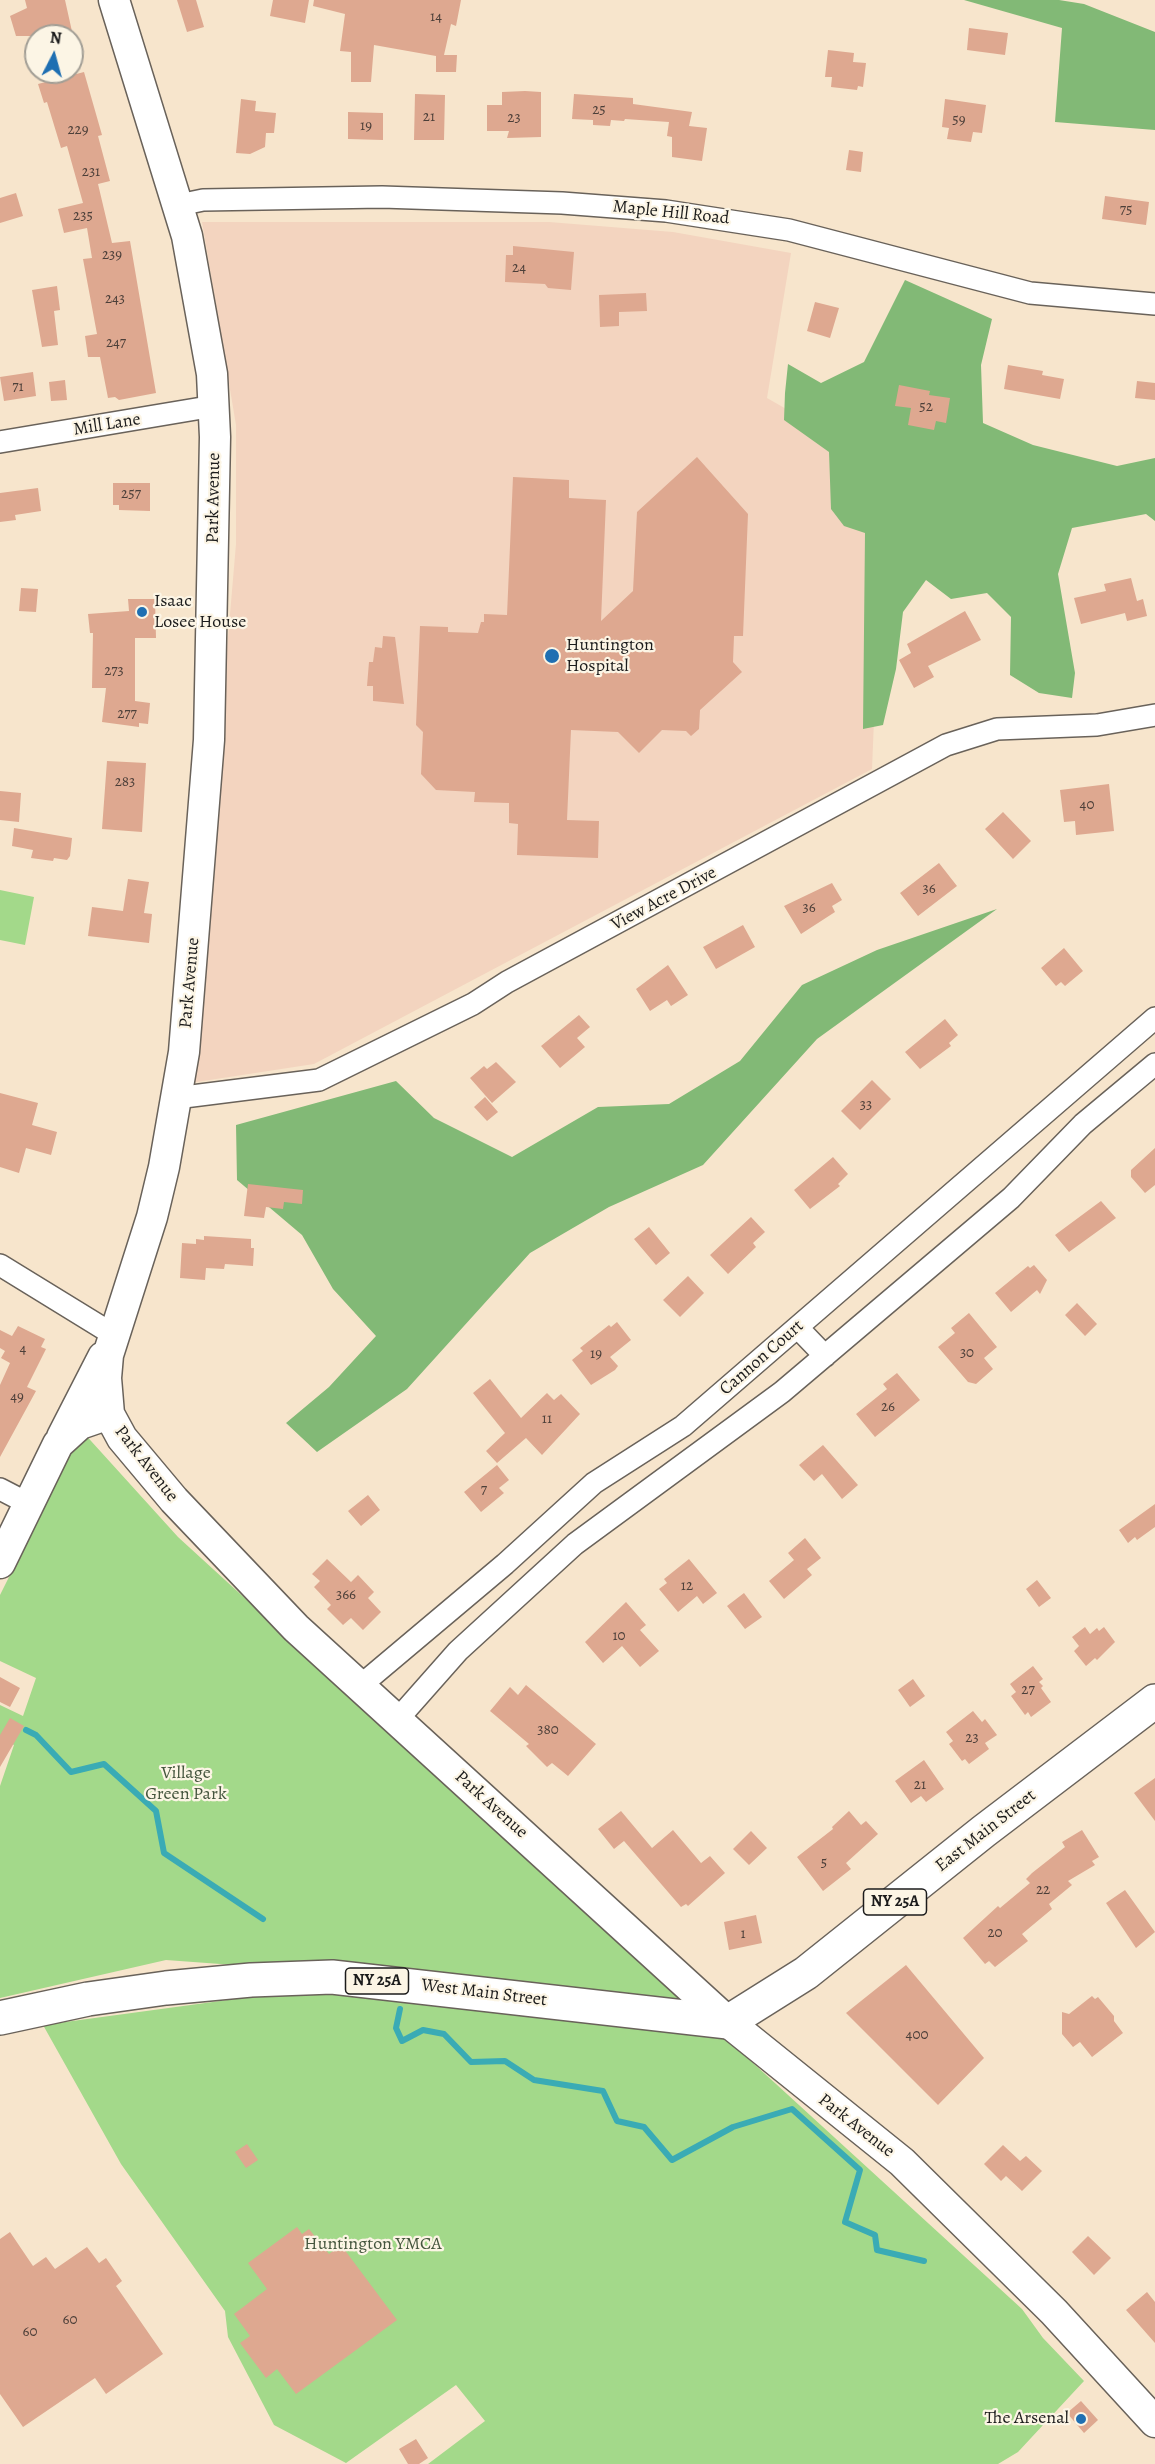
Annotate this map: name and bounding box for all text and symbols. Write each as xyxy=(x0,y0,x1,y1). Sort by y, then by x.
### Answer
house number: 14 xyxy=(430,8,442,26)
north arrow xyxy=(24,24,84,84)
text: N xyxy=(49,27,63,50)
house number: 25 xyxy=(592,101,606,119)
house number: 21 xyxy=(423,108,435,126)
house number: 23 xyxy=(507,109,521,127)
house number: 59 xyxy=(952,111,966,129)
house number: 19 xyxy=(360,117,372,135)
house number: 229 xyxy=(67,121,89,139)
house number: 231 xyxy=(82,163,100,181)
street label: Maple Hill Road xyxy=(612,196,730,230)
house number: 75 xyxy=(1120,201,1132,219)
house number: 235 xyxy=(73,207,93,225)
house number: 239 xyxy=(102,246,122,264)
house number: 24 xyxy=(512,259,526,277)
house number: 243 xyxy=(105,290,125,308)
house number: 247 xyxy=(106,334,126,352)
house number: 71 xyxy=(12,378,24,396)
house number: 52 xyxy=(919,398,933,416)
street label: Mill Lane xyxy=(72,409,142,441)
street label: Park Avenue xyxy=(202,452,226,544)
house number: 257 xyxy=(121,485,141,503)
place label: Isaac Losee House xyxy=(154,591,246,634)
marker: Isaac Losee House xyxy=(135,605,149,619)
place label: Huntington Hospital xyxy=(566,635,654,678)
marker: Huntington Hospital xyxy=(543,647,561,665)
house number: 273 xyxy=(104,662,124,680)
house number: 277 xyxy=(117,705,137,723)
house number: 283 xyxy=(115,773,135,791)
house number: 40 xyxy=(1080,796,1094,814)
street label: View Acre Drive xyxy=(608,862,720,936)
house number: 36 xyxy=(922,880,936,898)
house number: 36 xyxy=(802,899,816,917)
street label: Park Avenue xyxy=(175,937,205,1029)
house number: 33 xyxy=(860,1096,872,1114)
street label: Cannon Court xyxy=(716,1316,808,1400)
house number: 4 xyxy=(20,1340,26,1358)
house number: 30 xyxy=(960,1344,974,1362)
house number: 19 xyxy=(590,1345,602,1363)
house number: 49 xyxy=(10,1388,24,1406)
house number: 26 xyxy=(881,1398,895,1416)
house number: 11 xyxy=(542,1410,552,1428)
street label: Park Avenue xyxy=(109,1422,183,1506)
house number: 7 xyxy=(481,1481,487,1499)
house number: 12 xyxy=(681,1577,693,1595)
house number: 366 xyxy=(336,1586,356,1604)
house number: 10 xyxy=(612,1627,626,1645)
house number: 27 xyxy=(1021,1681,1035,1699)
house number: 380 xyxy=(537,1721,559,1739)
house number: 23 xyxy=(965,1729,979,1747)
park label: Village Green Park xyxy=(145,1763,227,1806)
street label: Park Avenue xyxy=(450,1767,532,1843)
house number: 21 xyxy=(914,1776,926,1794)
street label: East Main Street xyxy=(931,1785,1041,1877)
house number: 5 xyxy=(821,1854,827,1872)
house number: 22 xyxy=(1036,1881,1050,1899)
road number: NY 25A xyxy=(864,1889,926,1915)
house number: 20 xyxy=(987,1924,1003,1942)
house number: 1 xyxy=(740,1925,746,1943)
road number: NY 25A xyxy=(346,1968,409,1994)
street label: West Main Street xyxy=(420,1975,548,2011)
house number: 400 xyxy=(906,2026,928,2044)
street label: Park Avenue xyxy=(814,2089,898,2163)
park label: Huntington YMCA xyxy=(304,2234,442,2256)
house number: 60 xyxy=(63,2311,77,2329)
house number: 60 xyxy=(23,2323,37,2341)
place label: The Arsenal xyxy=(985,2408,1069,2430)
marker: The Arsenal xyxy=(1074,2412,1088,2426)

